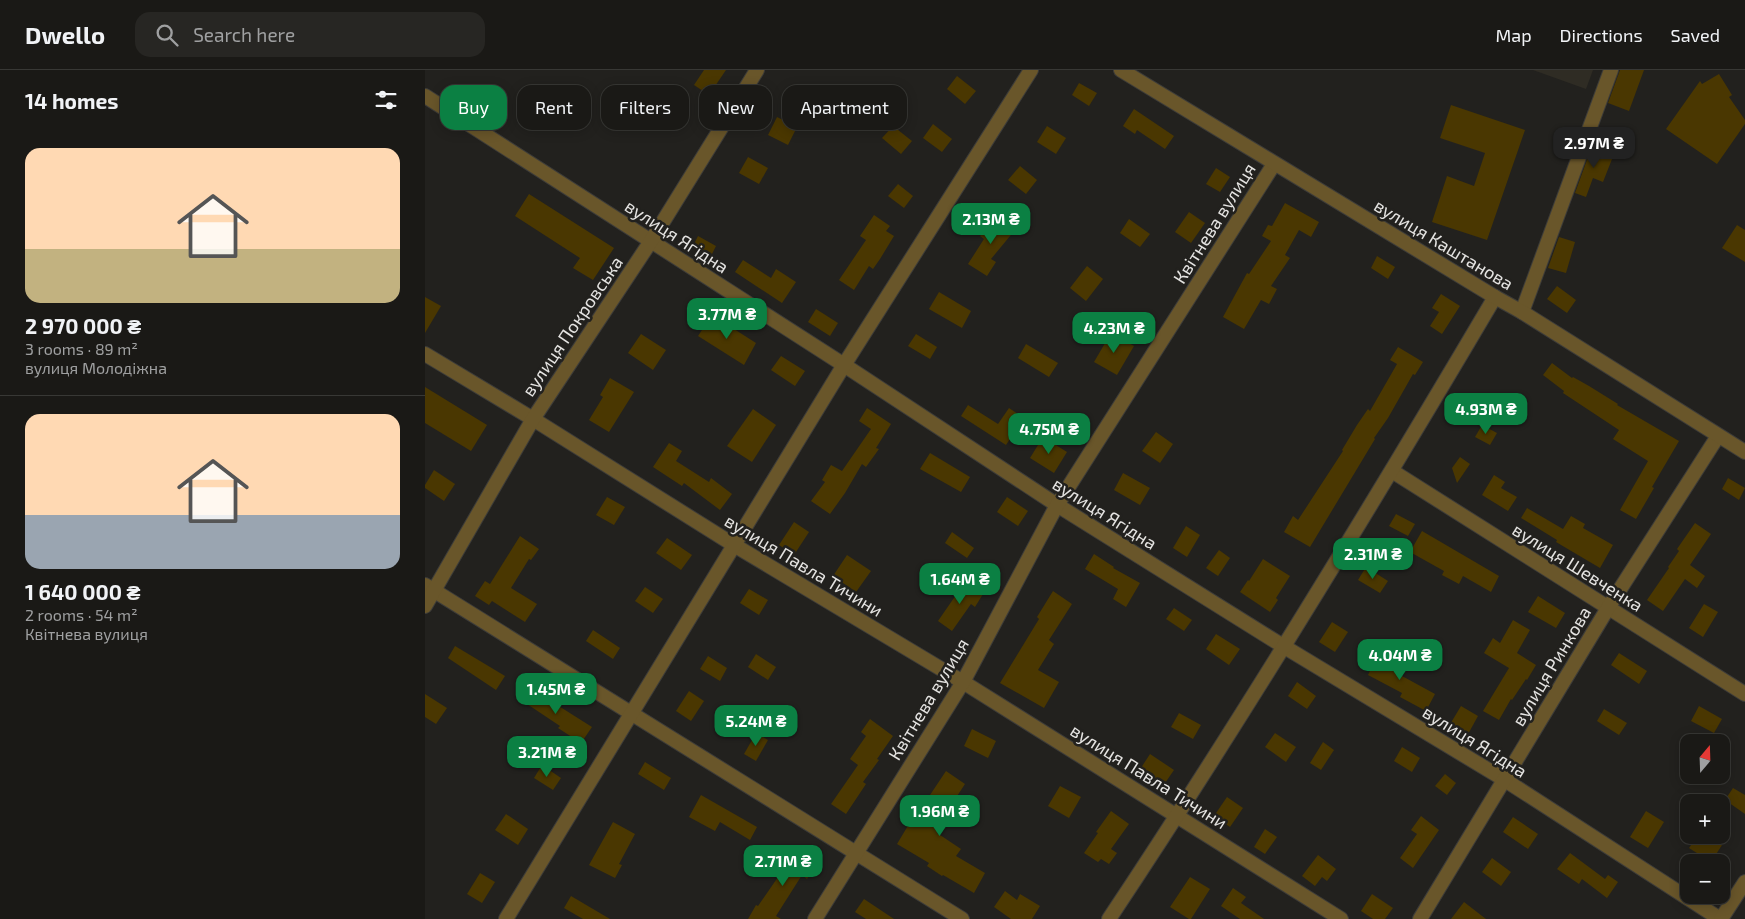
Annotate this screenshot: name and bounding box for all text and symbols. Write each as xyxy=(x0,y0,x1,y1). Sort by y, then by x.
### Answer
search box xyxy=(135,12,485,57)
text: Dwello xyxy=(25,20,105,49)
icon: search xyxy=(153,21,181,49)
text: Search here xyxy=(193,23,295,46)
text: Map xyxy=(1495,24,1532,46)
text: Directions xyxy=(1560,24,1643,46)
text: Saved xyxy=(1671,24,1720,46)
chip: Buy xyxy=(440,85,507,130)
chip: Rent xyxy=(517,85,591,130)
chip: Filters xyxy=(601,85,689,130)
chip: New xyxy=(699,85,772,130)
chip: Apartment xyxy=(782,85,907,130)
icon: filters xyxy=(372,86,400,114)
text: 14 homes xyxy=(25,88,119,113)
pin: 2.97M ₴ xyxy=(1548,126,1640,169)
text: 2.97M ₴ xyxy=(1564,133,1624,152)
street label: Квітнева вулиця xyxy=(1168,159,1260,287)
icon: home xyxy=(168,181,258,271)
street label: вулиця Ягідна xyxy=(621,194,733,278)
street label: вулиця Каштанова xyxy=(1370,194,1518,294)
pin: 2.13M ₴ xyxy=(945,202,1037,245)
text: 2.13M ₴ xyxy=(962,209,1020,228)
street label: вулиця Покровська xyxy=(517,252,627,400)
pin: 3.77M ₴ xyxy=(681,298,773,340)
text: 3.77M ₴ xyxy=(698,304,756,323)
pin: 4.23M ₴ xyxy=(1068,312,1160,354)
text: 2 970 000 ₴ xyxy=(25,313,141,338)
text: 4.23M ₴ xyxy=(1083,318,1145,337)
text: 3 rooms · 89 m² xyxy=(25,339,138,358)
text: вулиця Молодіжна xyxy=(25,358,167,377)
pin: 4.93M ₴ xyxy=(1440,392,1532,435)
text: 4.93M ₴ xyxy=(1455,399,1517,418)
pin: 4.75M ₴ xyxy=(1003,412,1095,455)
text: 4.75M ₴ xyxy=(1019,419,1079,438)
icon: home xyxy=(168,446,258,536)
street label: вулиця Ягідна xyxy=(1049,472,1161,554)
street label: вулиця Павла Тичини xyxy=(721,509,887,621)
street label: вулиця Шевченка xyxy=(1509,518,1647,616)
pin: 2.31M ₴ xyxy=(1327,538,1419,580)
text: 2.31M ₴ xyxy=(1344,544,1402,563)
pin: 1.64M ₴ xyxy=(914,562,1006,605)
text: 1.64M ₴ xyxy=(930,569,990,588)
text: 1 640 000 ₴ xyxy=(25,579,140,604)
street label: вулиця Ринкова xyxy=(1507,602,1595,730)
text: 2 rooms · 54 m² xyxy=(25,605,138,624)
text: Квітнева вулиця xyxy=(25,624,148,643)
street label: Квітнева вулиця xyxy=(883,634,973,764)
pin: 4.04M ₴ xyxy=(1354,638,1446,681)
text: 4.04M ₴ xyxy=(1368,645,1432,664)
pin: 1.45M ₴ xyxy=(510,672,602,715)
text: 1.45M ₴ xyxy=(527,679,585,698)
street label: вулиця Ягідна xyxy=(1419,700,1531,782)
pin: 5.24M ₴ xyxy=(710,704,802,747)
text: 5.24M ₴ xyxy=(726,711,787,730)
street label: вулиця Павла Тичини xyxy=(1067,719,1231,833)
north arrow xyxy=(1680,734,1730,784)
map controls xyxy=(1680,734,1730,904)
pin: 3.21M ₴ xyxy=(501,736,593,778)
text: 3.21M ₴ xyxy=(518,742,576,761)
pin: 1.96M ₴ xyxy=(894,794,986,837)
button: + xyxy=(1680,794,1730,844)
text: 1.96M ₴ xyxy=(911,801,969,820)
pin: 2.71M ₴ xyxy=(737,844,829,887)
text: 2.71M ₴ xyxy=(755,851,811,870)
button: − xyxy=(1680,854,1730,904)

